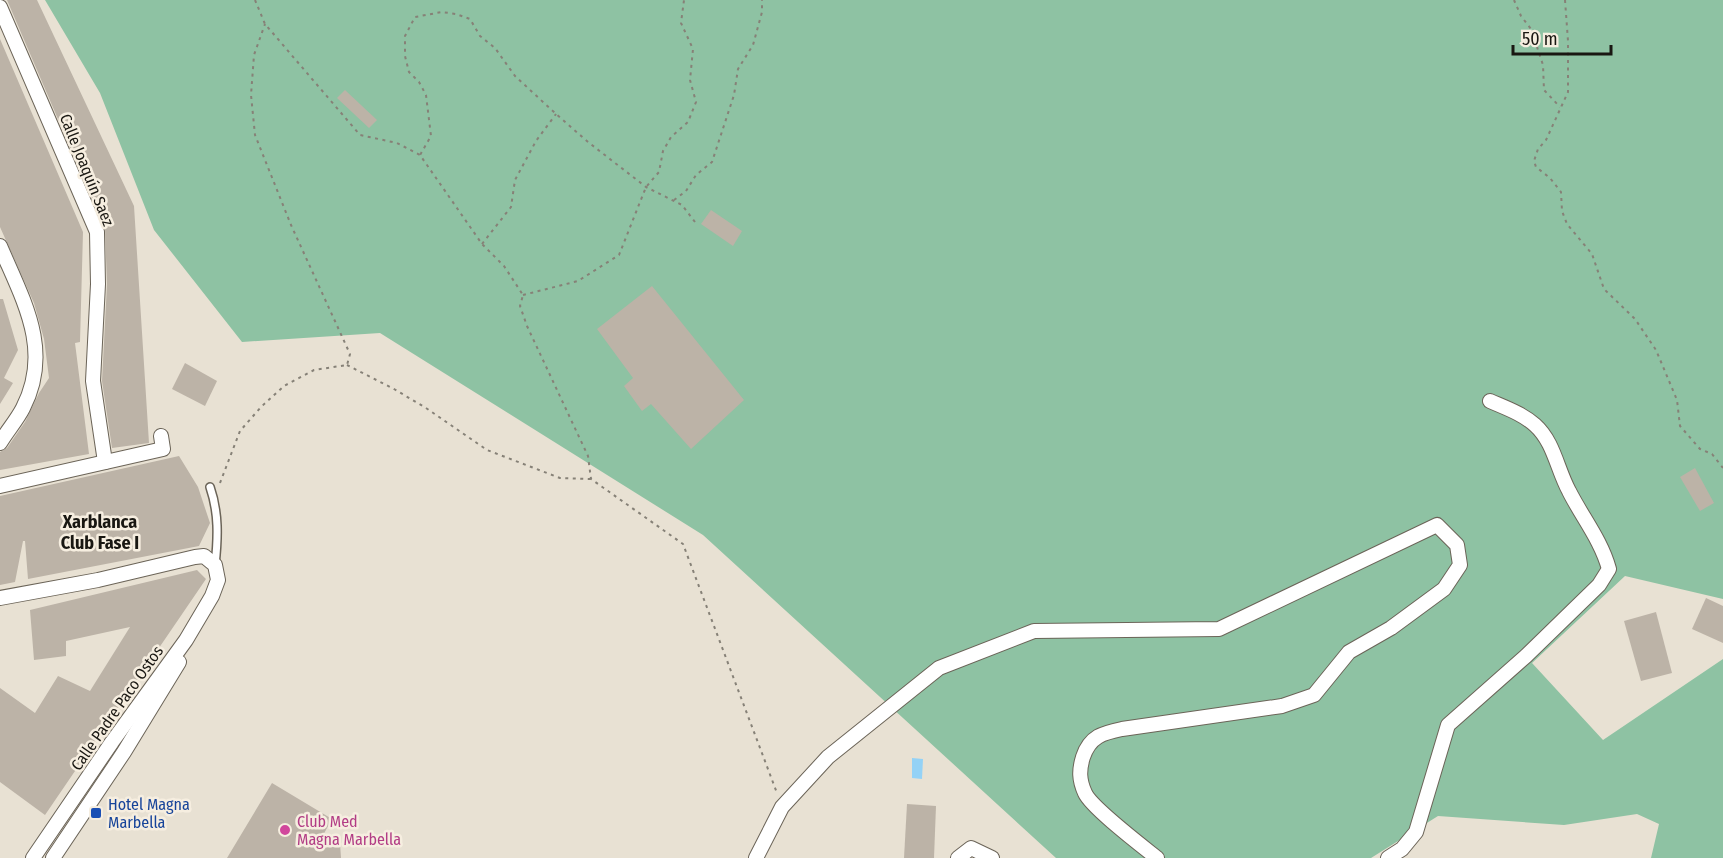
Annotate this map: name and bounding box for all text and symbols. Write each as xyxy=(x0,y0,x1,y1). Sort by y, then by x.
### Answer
scale bar xyxy=(1513,18,1610,56)
text: 50 m xyxy=(1522,28,1558,50)
street label: Calle Joaquín Saez xyxy=(56,111,118,229)
district label: Xarblanca Club Fase I xyxy=(61,511,139,554)
street label: Calle Padre Paco Ostos xyxy=(67,642,167,774)
place label: Hotel Magna Marbella xyxy=(108,795,190,832)
marker: Hotel Magna Marbella xyxy=(89,806,103,820)
place label: Club Med Magna Marbella xyxy=(297,812,401,849)
marker: Club Med Magna Marbella xyxy=(278,823,292,837)

